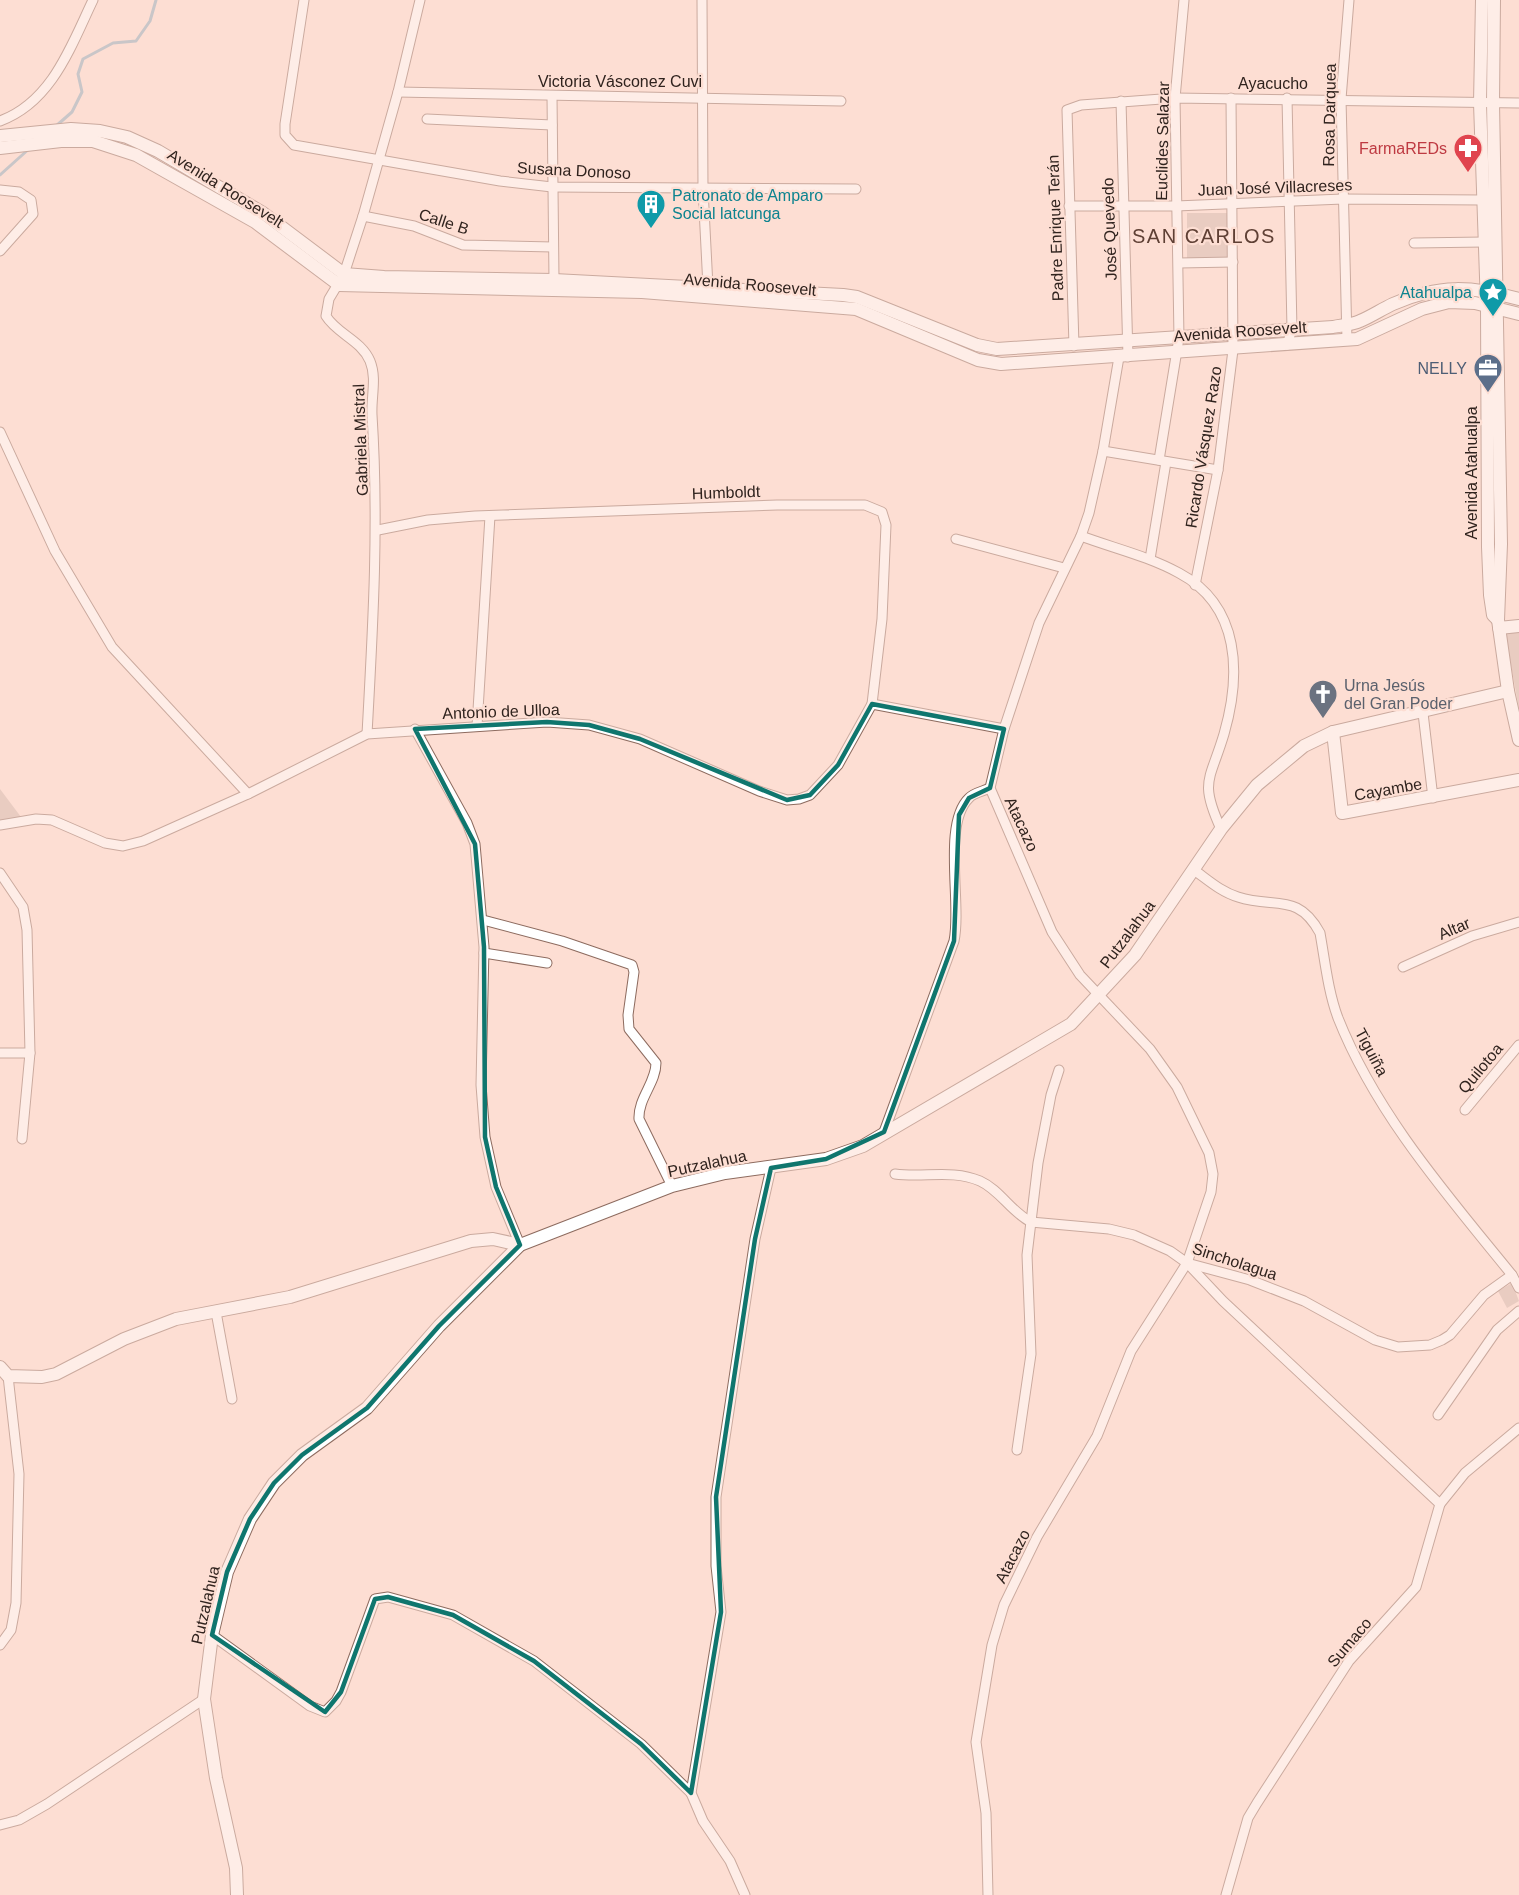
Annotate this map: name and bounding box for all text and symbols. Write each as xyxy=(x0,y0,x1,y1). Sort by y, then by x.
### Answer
street label: Rosa Darquea xyxy=(1320,63,1339,167)
street label: Victoria Vásconez Cuvi xyxy=(538,73,702,90)
street label: Ayacucho xyxy=(1238,75,1308,92)
street label: Euclides Salazar xyxy=(1153,81,1172,201)
pharmacy icon: FarmaREDs xyxy=(1452,132,1484,174)
place label: FarmaREDs xyxy=(1359,140,1447,157)
street label: Avenida Roosevelt xyxy=(165,146,287,231)
street label: Padre Enrique Terán xyxy=(1044,154,1067,301)
street label: Susana Donoso xyxy=(517,159,631,182)
street label: Juan José Villacreses xyxy=(1198,176,1352,199)
street label: José Quevedo xyxy=(1099,177,1120,281)
place label: Patronato de Amparo Social latcunga xyxy=(672,187,823,222)
building icon: Patronato de Amparo Social latcunga xyxy=(635,188,667,230)
street label: Calle B xyxy=(417,205,471,238)
district label: SAN CARLOS xyxy=(1132,225,1276,247)
street label: Avenida Roosevelt xyxy=(683,270,818,299)
place icon: Atahualpa xyxy=(1477,276,1509,318)
place label: Atahualpa xyxy=(1400,284,1472,301)
street label: Avenida Roosevelt xyxy=(1173,318,1308,345)
office icon: NELLY xyxy=(1472,352,1504,394)
place label: NELLY xyxy=(1417,360,1467,377)
street label: Ricardo Vásquez Razo xyxy=(1182,365,1225,529)
street label: Gabriela Mistral xyxy=(350,384,371,496)
street label: Avenida Atahualpa xyxy=(1463,406,1480,540)
street label: Humboldt xyxy=(691,483,761,502)
place label: Urna Jesús del Gran Poder xyxy=(1344,677,1453,712)
church icon: Urna Jesús del Gran Poder xyxy=(1307,678,1339,720)
street label: Antonio de Ulloa xyxy=(442,701,560,722)
street label: Cayambe xyxy=(1353,775,1423,804)
street label: Atacazo xyxy=(1002,794,1042,854)
street label: Putzalahua xyxy=(1097,897,1158,971)
street label: Altar xyxy=(1436,914,1473,943)
street label: Tiguiña xyxy=(1352,1025,1391,1079)
street label: Quilotoa xyxy=(1455,1040,1506,1097)
street label: Putzalahua xyxy=(666,1147,748,1180)
street label: Sincholagua xyxy=(1190,1240,1279,1283)
street label: Atacazo xyxy=(992,1527,1033,1586)
street label: Putzalahua xyxy=(188,1564,223,1646)
street label: Sumaco xyxy=(1324,1614,1375,1670)

